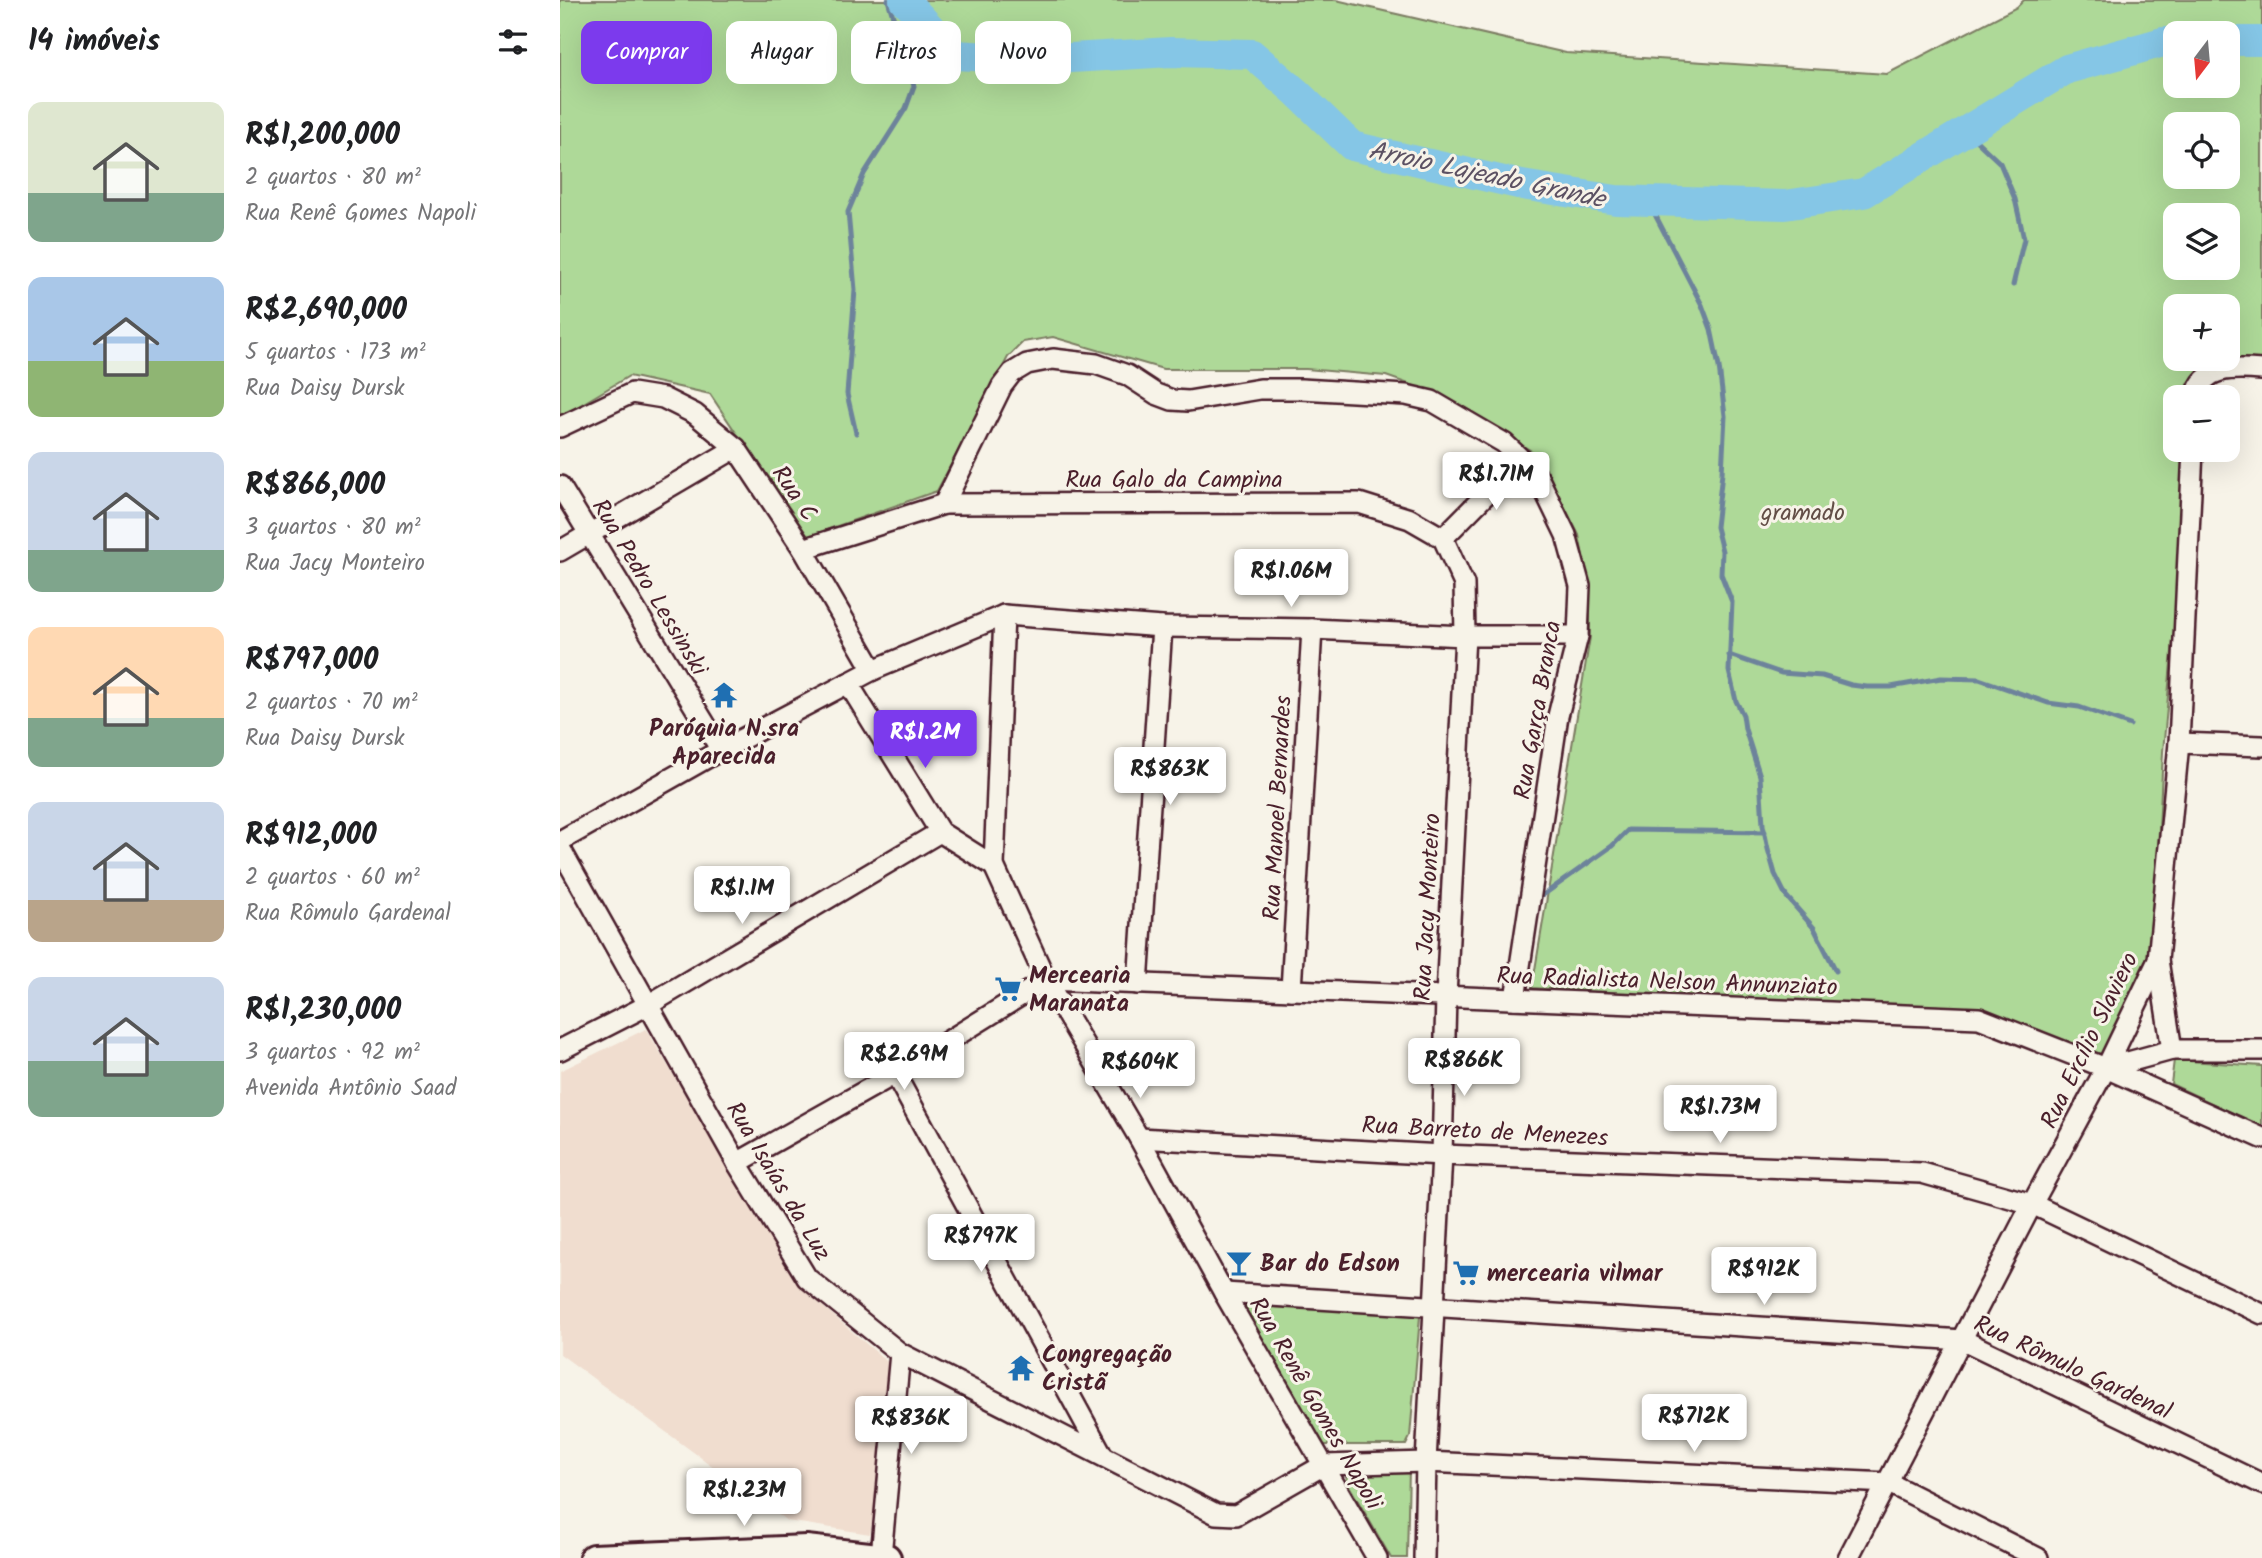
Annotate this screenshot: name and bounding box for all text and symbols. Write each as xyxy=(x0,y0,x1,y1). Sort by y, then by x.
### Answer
text: 14 imóveis xyxy=(28,18,160,66)
chip: Comprar xyxy=(581,21,712,84)
chip: Alugar xyxy=(726,21,837,84)
chip: Filtros xyxy=(851,21,961,84)
chip: Novo xyxy=(975,21,1071,84)
north arrow xyxy=(2163,21,2240,98)
map controls xyxy=(2163,21,2240,462)
icon: filters xyxy=(494,23,532,61)
text: R$1,200,000 xyxy=(245,112,400,160)
button: locate xyxy=(2163,112,2240,189)
icon: home xyxy=(84,130,168,214)
water label: Arroio Lajeado Grande xyxy=(1365,130,1611,222)
text: 2 quartos · 80 m² xyxy=(245,160,421,196)
text: Rua Renê Gomes Napoli xyxy=(245,196,476,232)
button: layers xyxy=(2163,203,2240,280)
text: R$2,690,000 xyxy=(245,287,407,335)
button: + xyxy=(2163,294,2240,371)
icon: home xyxy=(84,305,168,389)
text: 5 quartos · 173 m² xyxy=(245,335,426,371)
text: Rua Daisy Dursk xyxy=(245,371,405,407)
button: − xyxy=(2163,385,2240,462)
pin: R$1.71M xyxy=(1431,452,1561,512)
text: R$1.71M xyxy=(1458,457,1534,493)
street label: Rua C xyxy=(761,458,827,530)
street label: Rua Galo da Campina xyxy=(1065,461,1283,500)
text: R$866,000 xyxy=(245,462,385,510)
icon: home xyxy=(84,480,168,564)
street label: Rua Pedro Lessinski xyxy=(580,492,718,685)
park label: gramado xyxy=(1760,494,1845,533)
text: 3 quartos · 80 m² xyxy=(245,510,421,546)
text: Rua Jacy Monteiro xyxy=(245,546,425,582)
pin: R$1.06M xyxy=(1226,550,1356,609)
text: R$1.06M xyxy=(1250,554,1332,590)
street label: Rua Garça Branca xyxy=(1504,618,1573,803)
text: R$797,000 xyxy=(245,637,378,685)
icon: home xyxy=(84,655,168,739)
temple icon: Paróquia N.sra Aparecida xyxy=(709,680,739,710)
text: 2 quartos · 70 m² xyxy=(245,685,418,721)
street label: Rua Manoel Bernardes xyxy=(1253,694,1304,922)
place label: Paróquia N.sra Aparecida xyxy=(649,710,799,777)
pin: R$1.2M xyxy=(868,710,982,770)
text: R$1.2M xyxy=(890,715,960,751)
text: Rua Daisy Dursk xyxy=(245,721,405,757)
pin: R$863K xyxy=(1113,748,1227,807)
text: R$863K xyxy=(1130,752,1210,788)
text: R$912,000 xyxy=(245,812,377,860)
street label: Rua Jacy Monteiro xyxy=(1404,812,1453,1002)
icon: home xyxy=(84,830,168,914)
text: 2 quartos · 60 m² xyxy=(245,860,420,896)
pin: R$1.1M xyxy=(685,866,799,926)
text: R$1.1M xyxy=(710,871,774,907)
text: Rua Rômulo Gardenal xyxy=(245,896,451,932)
street label: Rua Ercílio Slaviero xyxy=(2031,946,2150,1136)
place label: Mercearia Maranata xyxy=(1029,957,1130,1024)
street label: Rua Radialista Nelson Annunziato xyxy=(1496,957,1838,1008)
supermarket icon: Mercearia Maranata xyxy=(993,974,1023,1004)
text: R$1,230,000 xyxy=(245,987,401,1035)
icon: home xyxy=(84,1005,168,1089)
pin: R$2.69M xyxy=(839,1032,969,1092)
text: 3 quartos · 92 m² xyxy=(245,1035,420,1071)
text: R$2.69M xyxy=(860,1037,948,1073)
pin: R$866K xyxy=(1407,1038,1521,1098)
pin: R$604K xyxy=(1083,1040,1197,1100)
text: R$866K xyxy=(1424,1043,1504,1079)
text: R$604K xyxy=(1101,1045,1179,1081)
text: Avenida Antônio Saad xyxy=(245,1071,456,1107)
pin: R$1.73M xyxy=(1655,1086,1785,1145)
text: R$1.73M xyxy=(1680,1090,1760,1126)
street label: Rua Isaías da Luz xyxy=(715,1094,841,1269)
street label: Rua Barreto de Menezes xyxy=(1361,1107,1609,1158)
pin: R$797K xyxy=(924,1214,1038,1274)
text: R$797K xyxy=(944,1219,1018,1255)
place label: Bar do Edson xyxy=(1260,1245,1400,1284)
bar icon: Bar do Edson xyxy=(1224,1248,1254,1278)
pin: R$912K xyxy=(1707,1248,1821,1307)
text: R$912K xyxy=(1727,1252,1801,1288)
place label: mercearia vilmar xyxy=(1487,1255,1664,1294)
supermarket icon: mercearia vilmar xyxy=(1451,1258,1481,1288)
street label: Rua Renê Gomes Napoli xyxy=(1238,1290,1392,1519)
street label: Rua Rômulo Gardenal xyxy=(1967,1305,2178,1431)
place label: Congregação Cristã xyxy=(1042,1336,1172,1403)
temple icon: Congregação Cristã xyxy=(1006,1353,1036,1383)
pin: R$712K xyxy=(1637,1394,1751,1454)
pin: R$836K xyxy=(854,1396,968,1456)
text: R$712K xyxy=(1658,1399,1730,1435)
text: R$836K xyxy=(871,1401,951,1437)
pin: R$1.23M xyxy=(679,1468,809,1528)
text: R$1.23M xyxy=(702,1473,786,1509)

